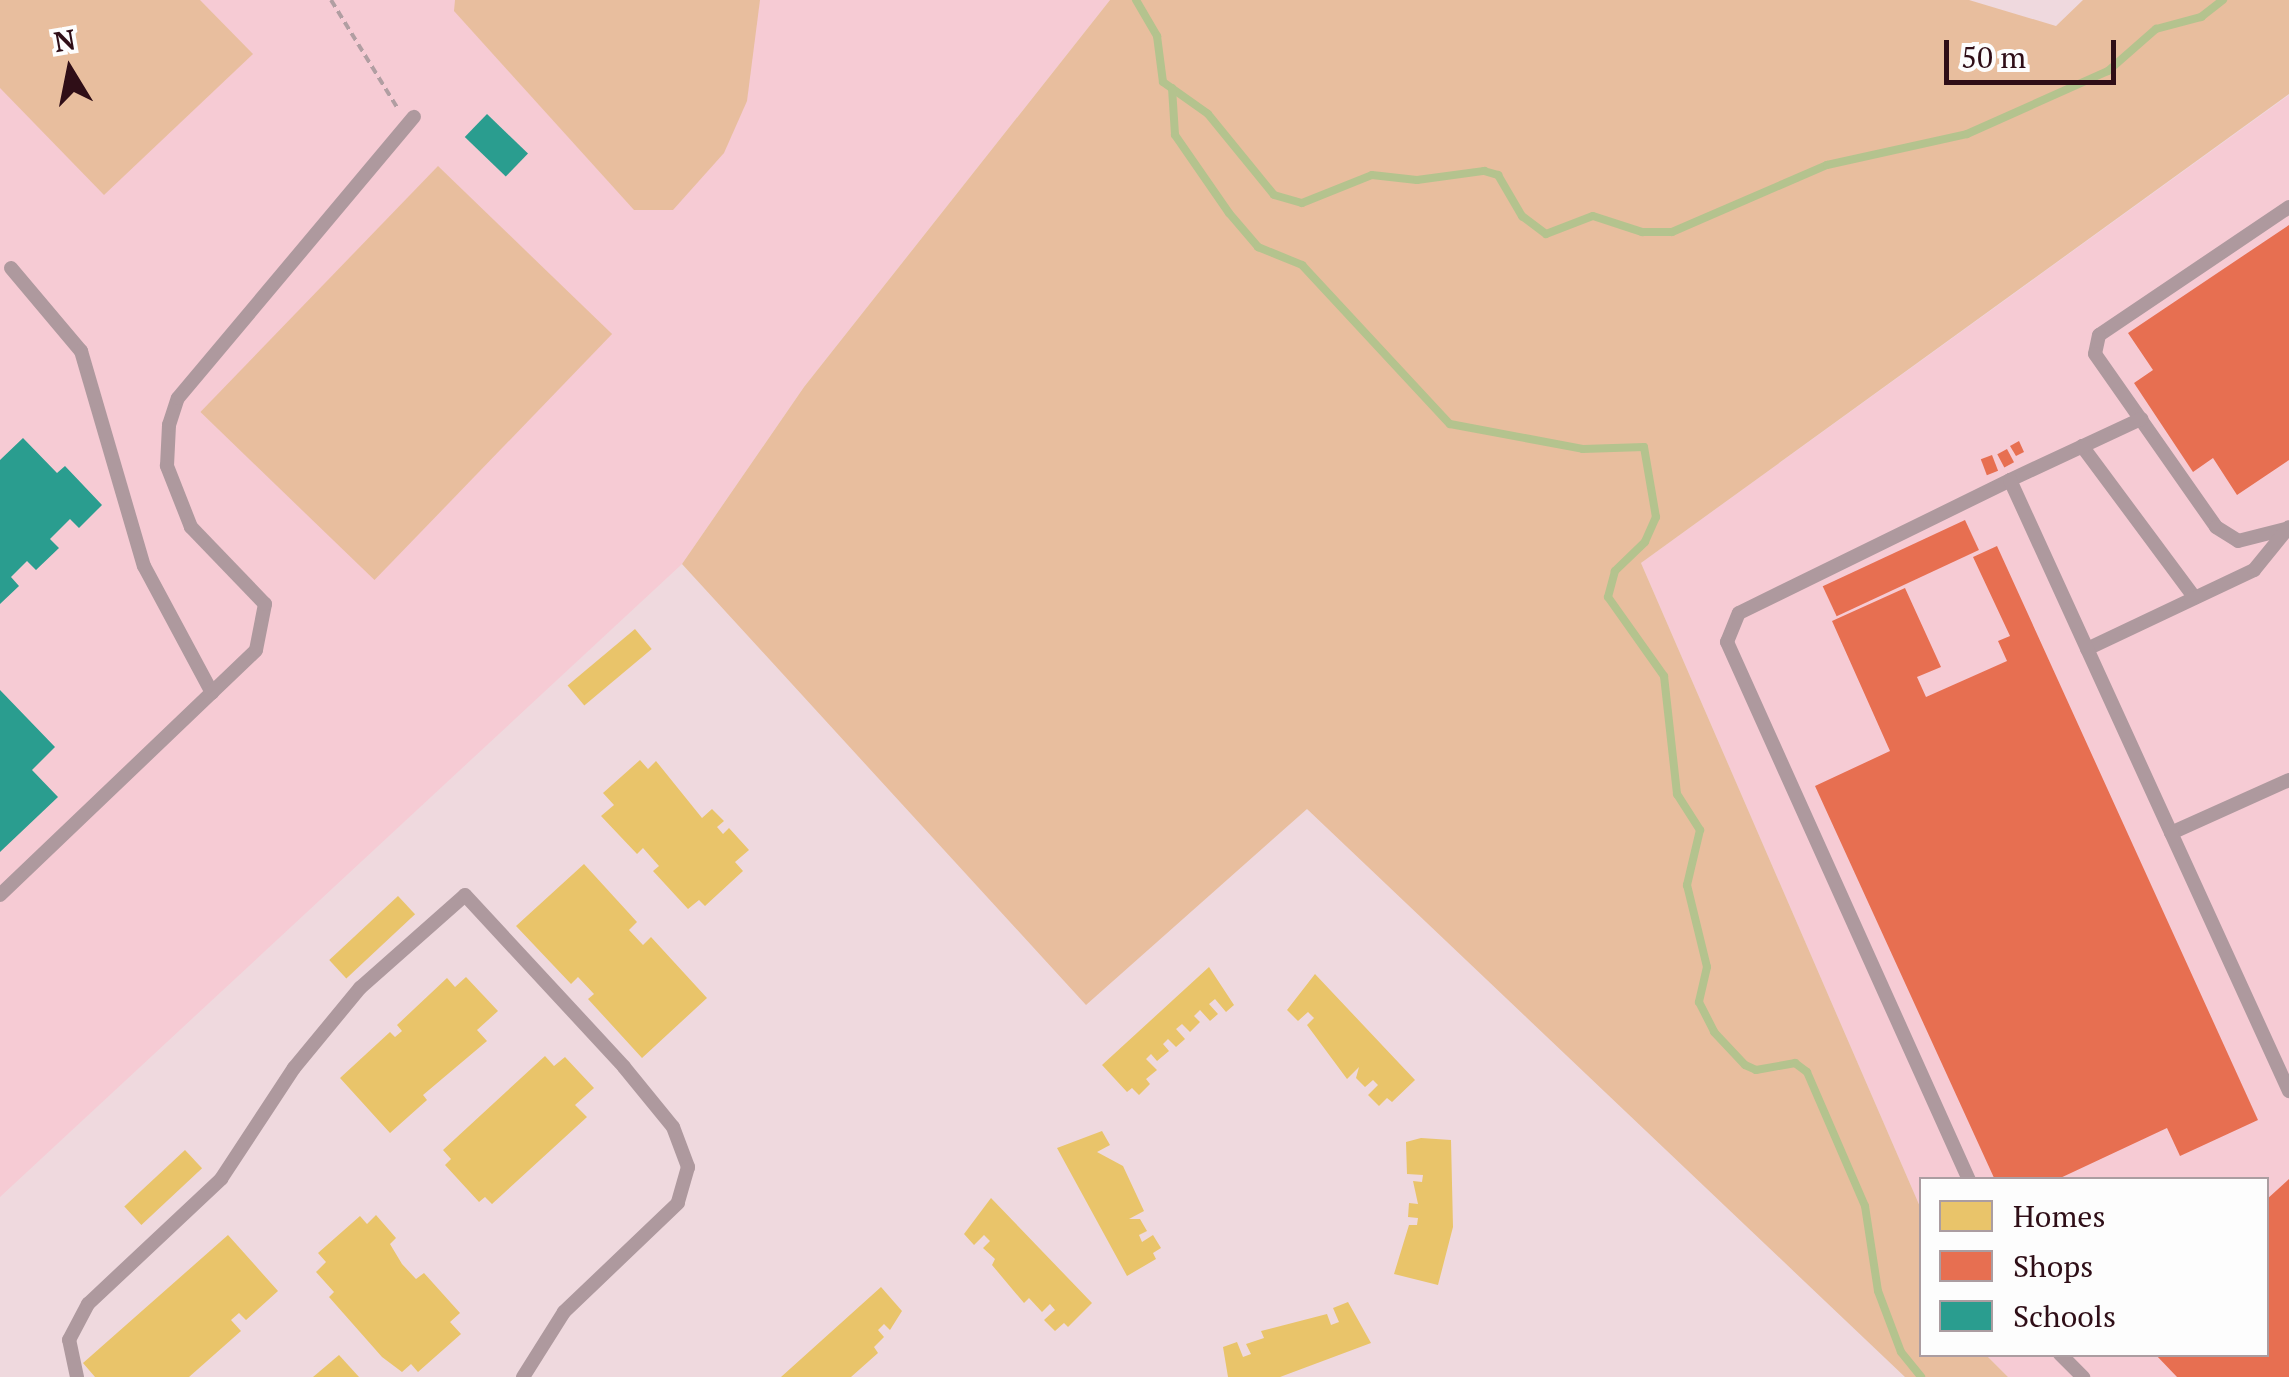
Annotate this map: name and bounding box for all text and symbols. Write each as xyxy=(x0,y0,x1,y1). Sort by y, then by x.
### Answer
north arrow xyxy=(20,20,120,120)
text: N xyxy=(51,20,78,60)
scale bar xyxy=(1949,20,2122,82)
text: 50 m xyxy=(1961,37,2026,77)
legend xyxy=(1919,1177,2269,1357)
text: Homes xyxy=(2013,1196,2105,1236)
text: Shops xyxy=(2013,1246,2093,1286)
text: Schools xyxy=(2013,1296,2116,1336)

